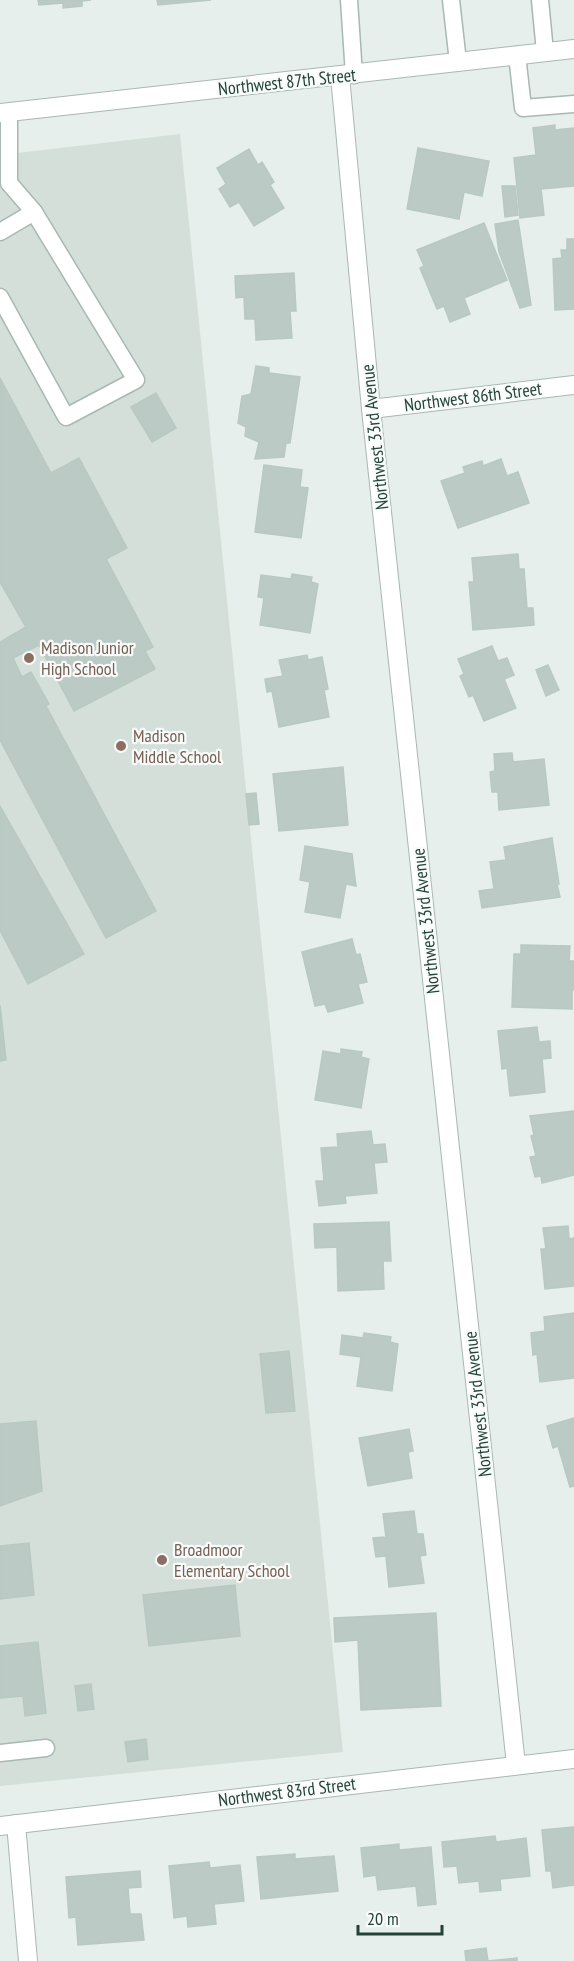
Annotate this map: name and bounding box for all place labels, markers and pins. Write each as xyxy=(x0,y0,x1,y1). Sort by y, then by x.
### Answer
place label: Madison Junior High School xyxy=(41,636,134,680)
marker: Madison Junior High School xyxy=(22,651,36,665)
place label: Madison Middle School xyxy=(133,724,222,768)
marker: Madison Middle School xyxy=(114,739,128,753)
place label: Broadmoor Elementary School xyxy=(174,1538,290,1582)
marker: Broadmoor Elementary School xyxy=(155,1553,169,1567)

